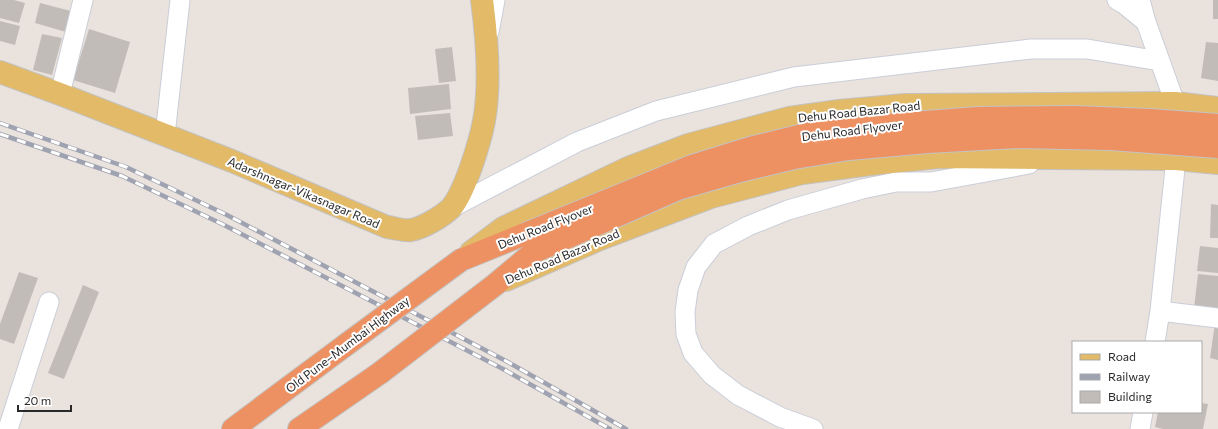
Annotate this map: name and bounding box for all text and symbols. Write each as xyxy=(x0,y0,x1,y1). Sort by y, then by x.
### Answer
street label: Dehu Road Bazar Road xyxy=(797,98,921,124)
street label: Dehu Road Flyover xyxy=(801,117,903,143)
street label: Adarshnagar-Vikasnagar Road xyxy=(226,154,382,230)
street label: Dehu Road Flyover xyxy=(495,200,595,251)
street label: Dehu Road Bazar Road xyxy=(503,226,621,286)
street label: Old Pune–Mumbai Highway xyxy=(282,293,412,395)
legend xyxy=(1072,341,1202,413)
text: Road xyxy=(1108,349,1136,363)
text: Railway xyxy=(1108,369,1150,383)
scale bar xyxy=(18,387,71,413)
text: Building xyxy=(1108,389,1152,403)
text: 20 m xyxy=(24,393,51,407)

